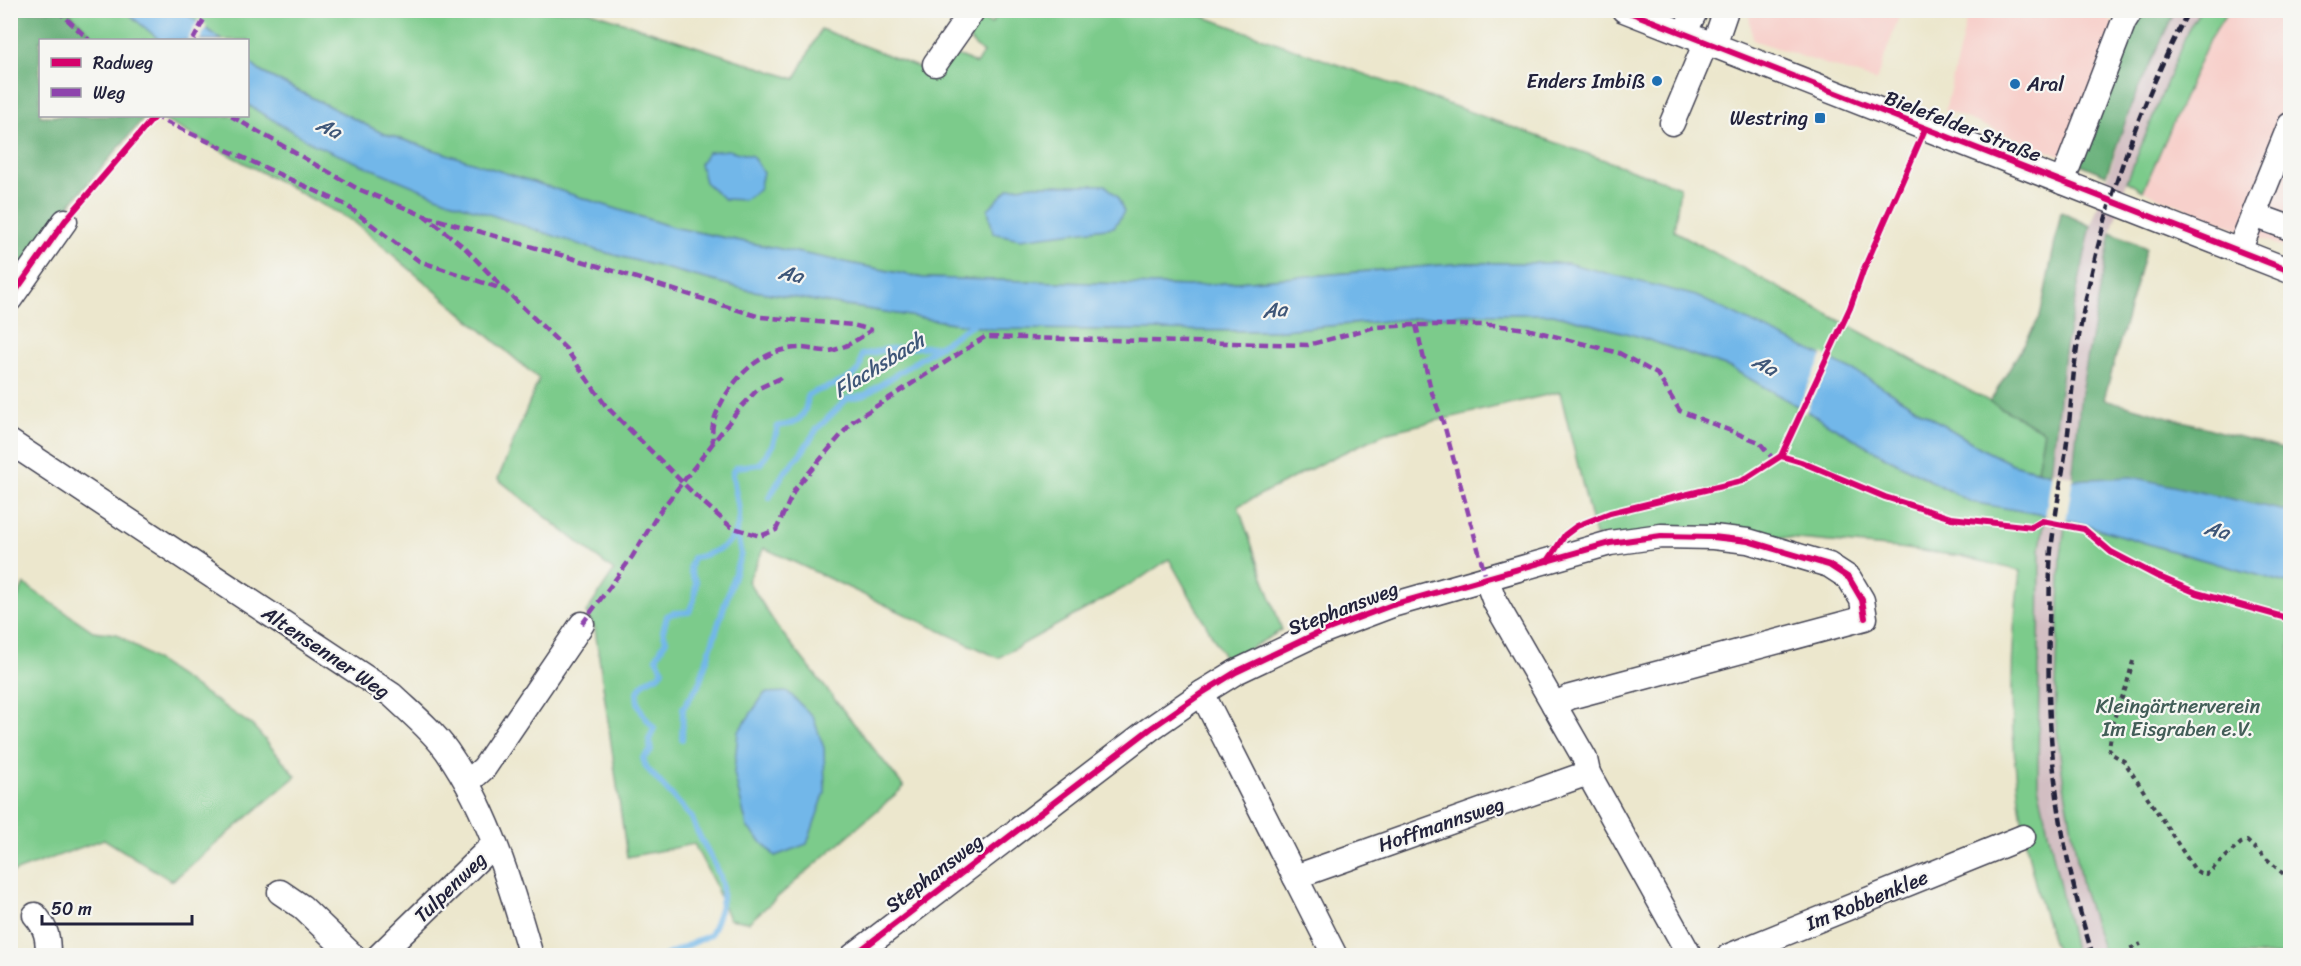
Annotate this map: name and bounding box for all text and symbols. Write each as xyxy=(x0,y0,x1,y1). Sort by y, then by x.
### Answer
legend xyxy=(39,39,249,117)
text: Radweg xyxy=(93,47,153,79)
place label: Enders Imbiß xyxy=(1526,64,1645,99)
place label: Aral xyxy=(2026,67,2065,102)
marker: Enders Imbiß xyxy=(1650,74,1664,88)
text: Weg xyxy=(93,77,125,109)
marker: Aral xyxy=(2008,77,2022,91)
street label: Bielefelder Straße xyxy=(1879,80,2046,172)
place label: Westring xyxy=(1730,101,1808,136)
water label: Aa xyxy=(309,105,349,151)
marker: Westring xyxy=(1813,111,1827,125)
water label: Aa xyxy=(774,253,808,295)
water label: Aa xyxy=(1261,290,1290,330)
water label: Flachsbach xyxy=(826,321,934,408)
water label: Aa xyxy=(1744,342,1786,388)
water label: Aa xyxy=(2200,508,2235,552)
street label: Stephansweg xyxy=(1283,571,1404,646)
street label: Altensenner Weg xyxy=(253,596,397,708)
park label: Kleingärtnerverein Im Eisgraben e.V. xyxy=(2096,689,2261,747)
street label: Hoffmannsweg xyxy=(1373,786,1509,862)
street label: Stephansweg xyxy=(877,824,991,922)
street label: Tulpenweg xyxy=(405,843,495,932)
street label: Im Robbenklee xyxy=(1800,860,1934,941)
scale bar xyxy=(42,888,192,926)
text: 50 m xyxy=(51,893,92,925)

